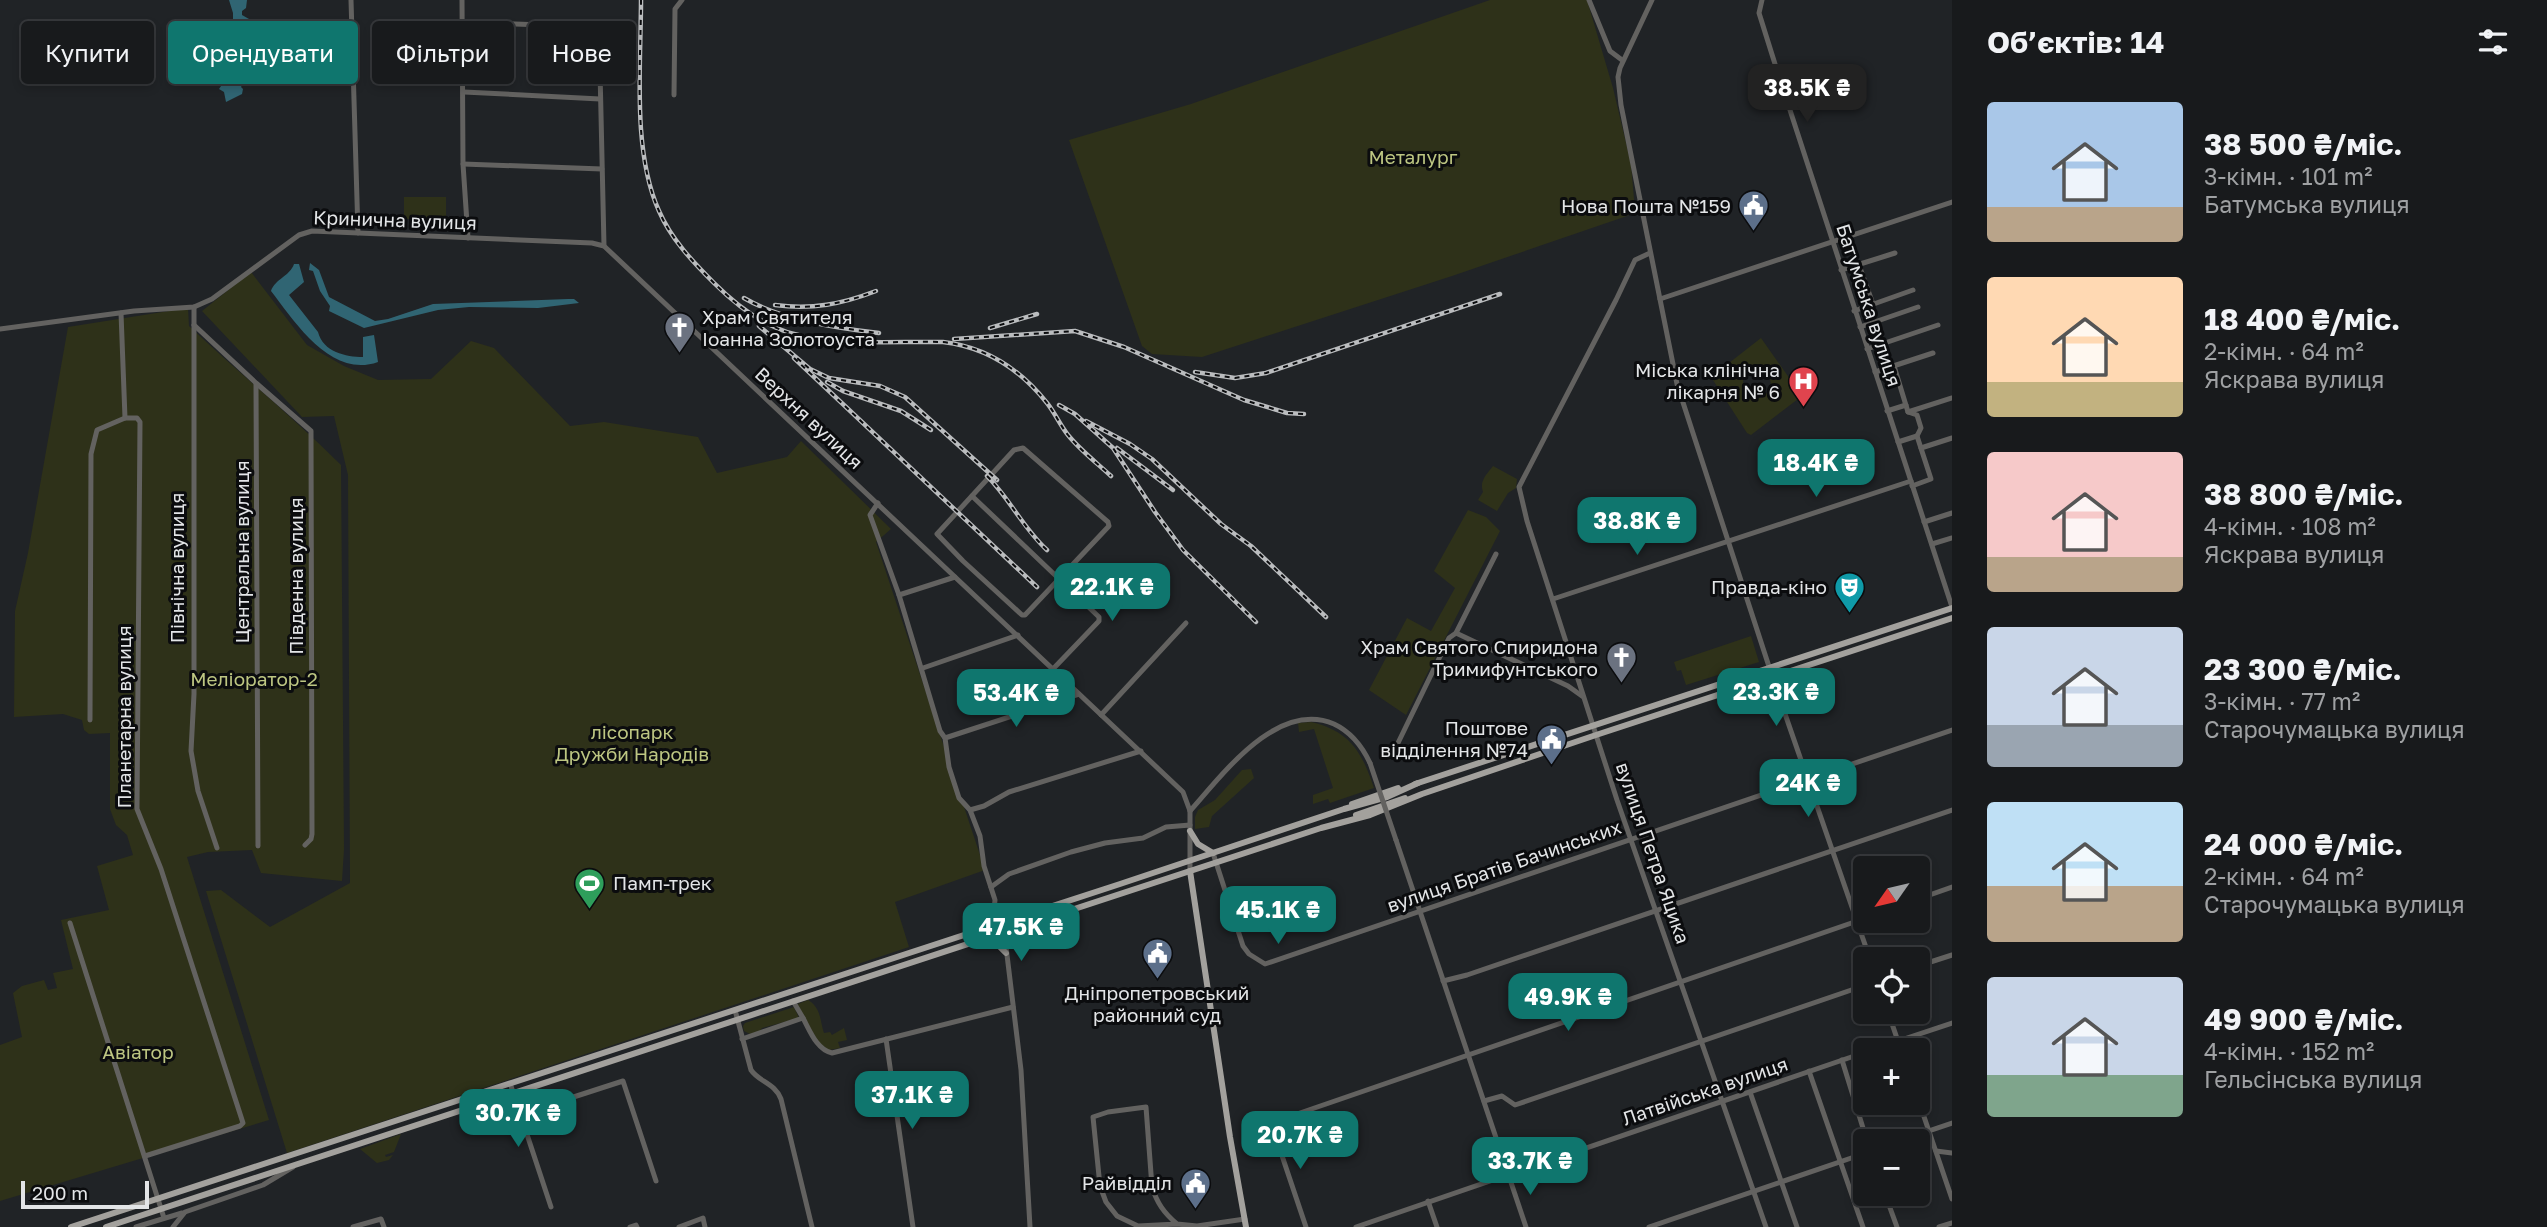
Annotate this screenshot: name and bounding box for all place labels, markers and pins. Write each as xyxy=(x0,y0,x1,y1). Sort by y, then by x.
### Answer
pin: 38.5K ₴ xyxy=(1742,64,1872,124)
public building icon: Нова Пошта №159 xyxy=(1737,189,1771,233)
place label: Нова Пошта №159 xyxy=(1561,194,1731,217)
place label: Храм Святителя Іоанна Золотоуста xyxy=(702,305,875,350)
church icon: Храм Святителя Іоанна Золотоуста xyxy=(662,311,696,355)
place label: Міська клінічна лікарня № 6 xyxy=(1635,358,1780,403)
hospital icon: Міська клінічна лікарня № 6 xyxy=(1786,364,1820,408)
pin: 18.4K ₴ xyxy=(1751,440,1881,499)
pin: 38.8K ₴ xyxy=(1572,498,1702,557)
pin: 22.1K ₴ xyxy=(1047,564,1177,623)
theatre icon: Правда-кіно xyxy=(1833,570,1867,614)
place label: Правда-кіно xyxy=(1711,575,1827,598)
place label: Храм Святого Спиридона Тримифунтського xyxy=(1360,635,1598,680)
church icon: Храм Святого Спиридона Тримифунтського xyxy=(1604,641,1638,685)
pin: 23.3K ₴ xyxy=(1711,668,1841,728)
pin: 53.4K ₴ xyxy=(951,670,1081,729)
place label: Поштове відділення №74 xyxy=(1380,716,1528,761)
public building icon: Поштове відділення №74 xyxy=(1534,722,1568,766)
pin: 24K ₴ xyxy=(1759,760,1857,819)
sports icon: Памп-трек xyxy=(573,866,607,910)
place label: Памп-трек xyxy=(613,871,712,894)
pin: 45.1K ₴ xyxy=(1213,886,1343,946)
pin: 47.5K ₴ xyxy=(956,904,1086,963)
public building icon: Дніпропетровський районний суд xyxy=(1140,937,1174,981)
pin: 49.9K ₴ xyxy=(1503,974,1633,1033)
place label: Дніпропетровський районний суд xyxy=(1065,981,1249,1026)
pin: 37.1K ₴ xyxy=(847,1072,977,1131)
pin: 30.7K ₴ xyxy=(453,1090,583,1149)
pin: 20.7K ₴ xyxy=(1235,1112,1365,1171)
pin: 33.7K ₴ xyxy=(1465,1138,1595,1197)
public building icon: Райвідділ xyxy=(1178,1166,1212,1210)
place label: Райвідділ xyxy=(1082,1171,1172,1194)

